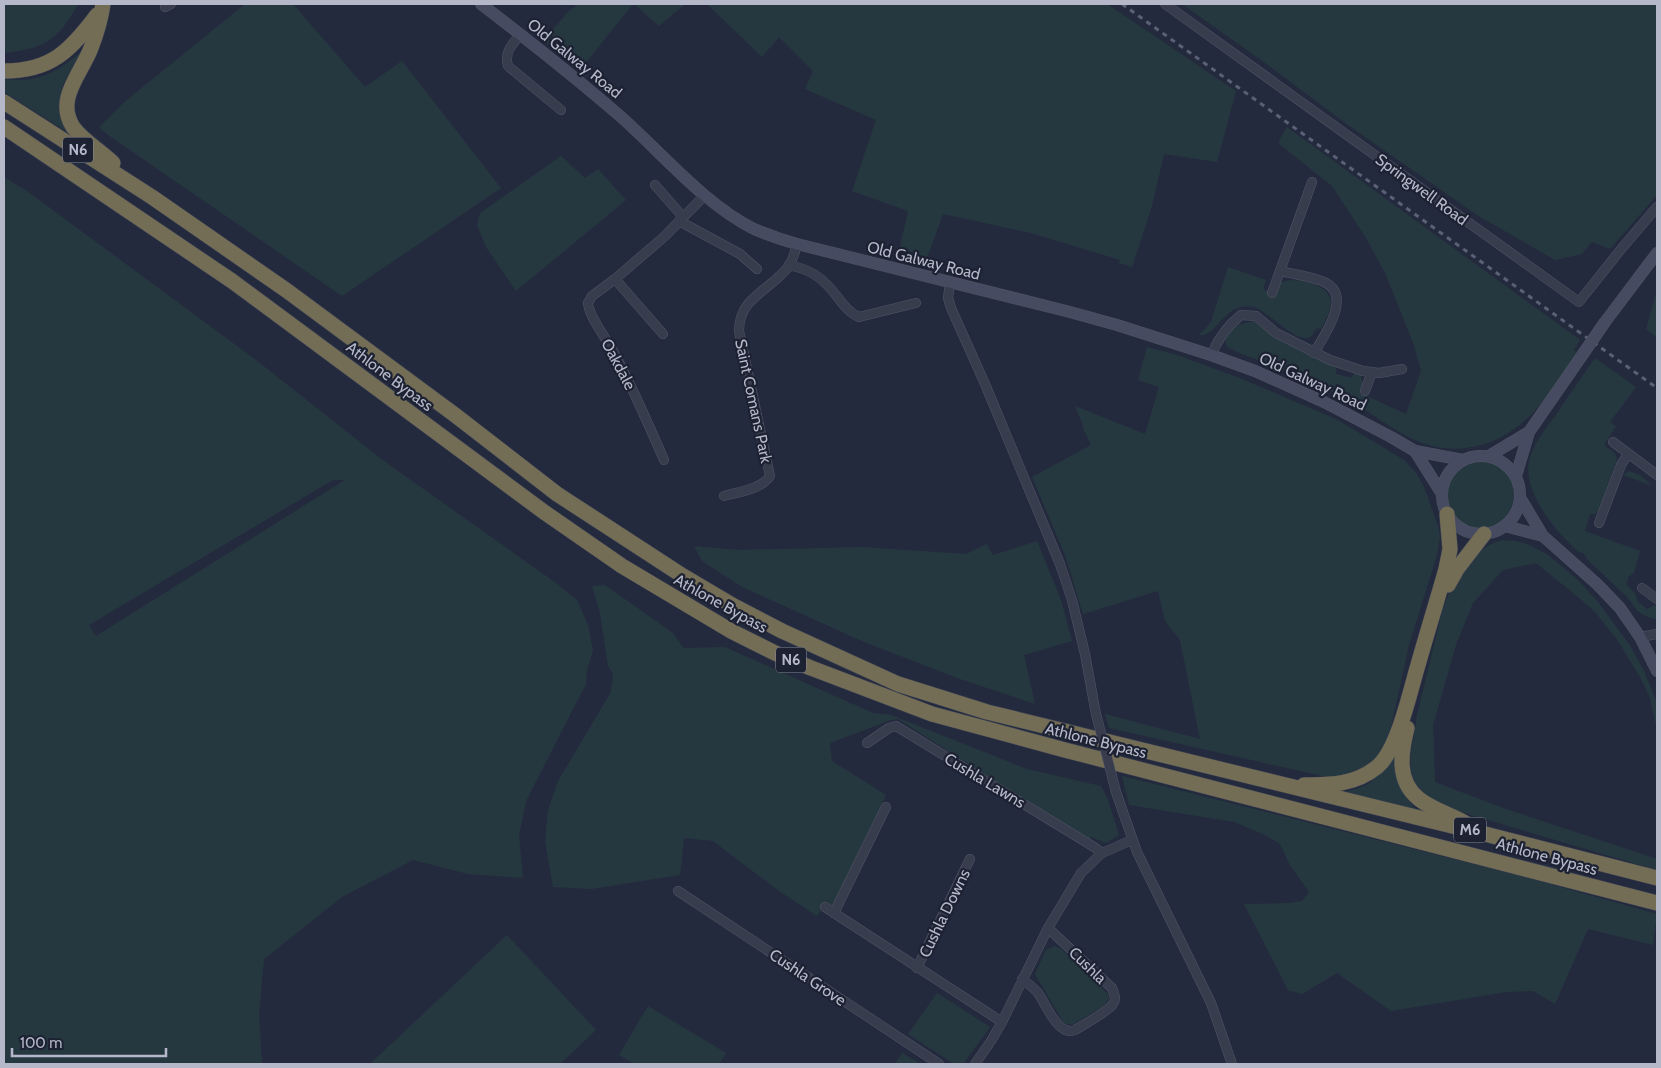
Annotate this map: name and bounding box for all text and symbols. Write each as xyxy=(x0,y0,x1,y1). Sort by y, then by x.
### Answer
street label: Old Galway Road xyxy=(524,15,626,102)
road number: N6 xyxy=(63,138,93,162)
street label: Springwell Road xyxy=(1372,150,1471,229)
street label: Old Galway Road xyxy=(865,237,982,284)
street label: Oakdale xyxy=(597,335,640,393)
street label: Saint Comans Park xyxy=(731,337,776,466)
street label: Athlone Bypass xyxy=(343,338,437,415)
street label: Old Galway Road xyxy=(1256,348,1369,415)
street label: Athlone Bypass xyxy=(671,570,771,637)
road number: N6 xyxy=(776,648,806,672)
street label: Athlone Bypass xyxy=(1043,719,1149,762)
street label: Cushla Lawns xyxy=(941,749,1029,812)
road number: M6 xyxy=(1454,818,1486,842)
street label: Athlone Bypass xyxy=(1494,834,1600,879)
street label: Cushla Downs xyxy=(915,866,974,960)
street label: Cushla xyxy=(1065,943,1111,988)
street label: Cushla Grove xyxy=(766,945,850,1010)
scale bar xyxy=(12,1026,166,1058)
text: 100 m xyxy=(20,1034,62,1052)

